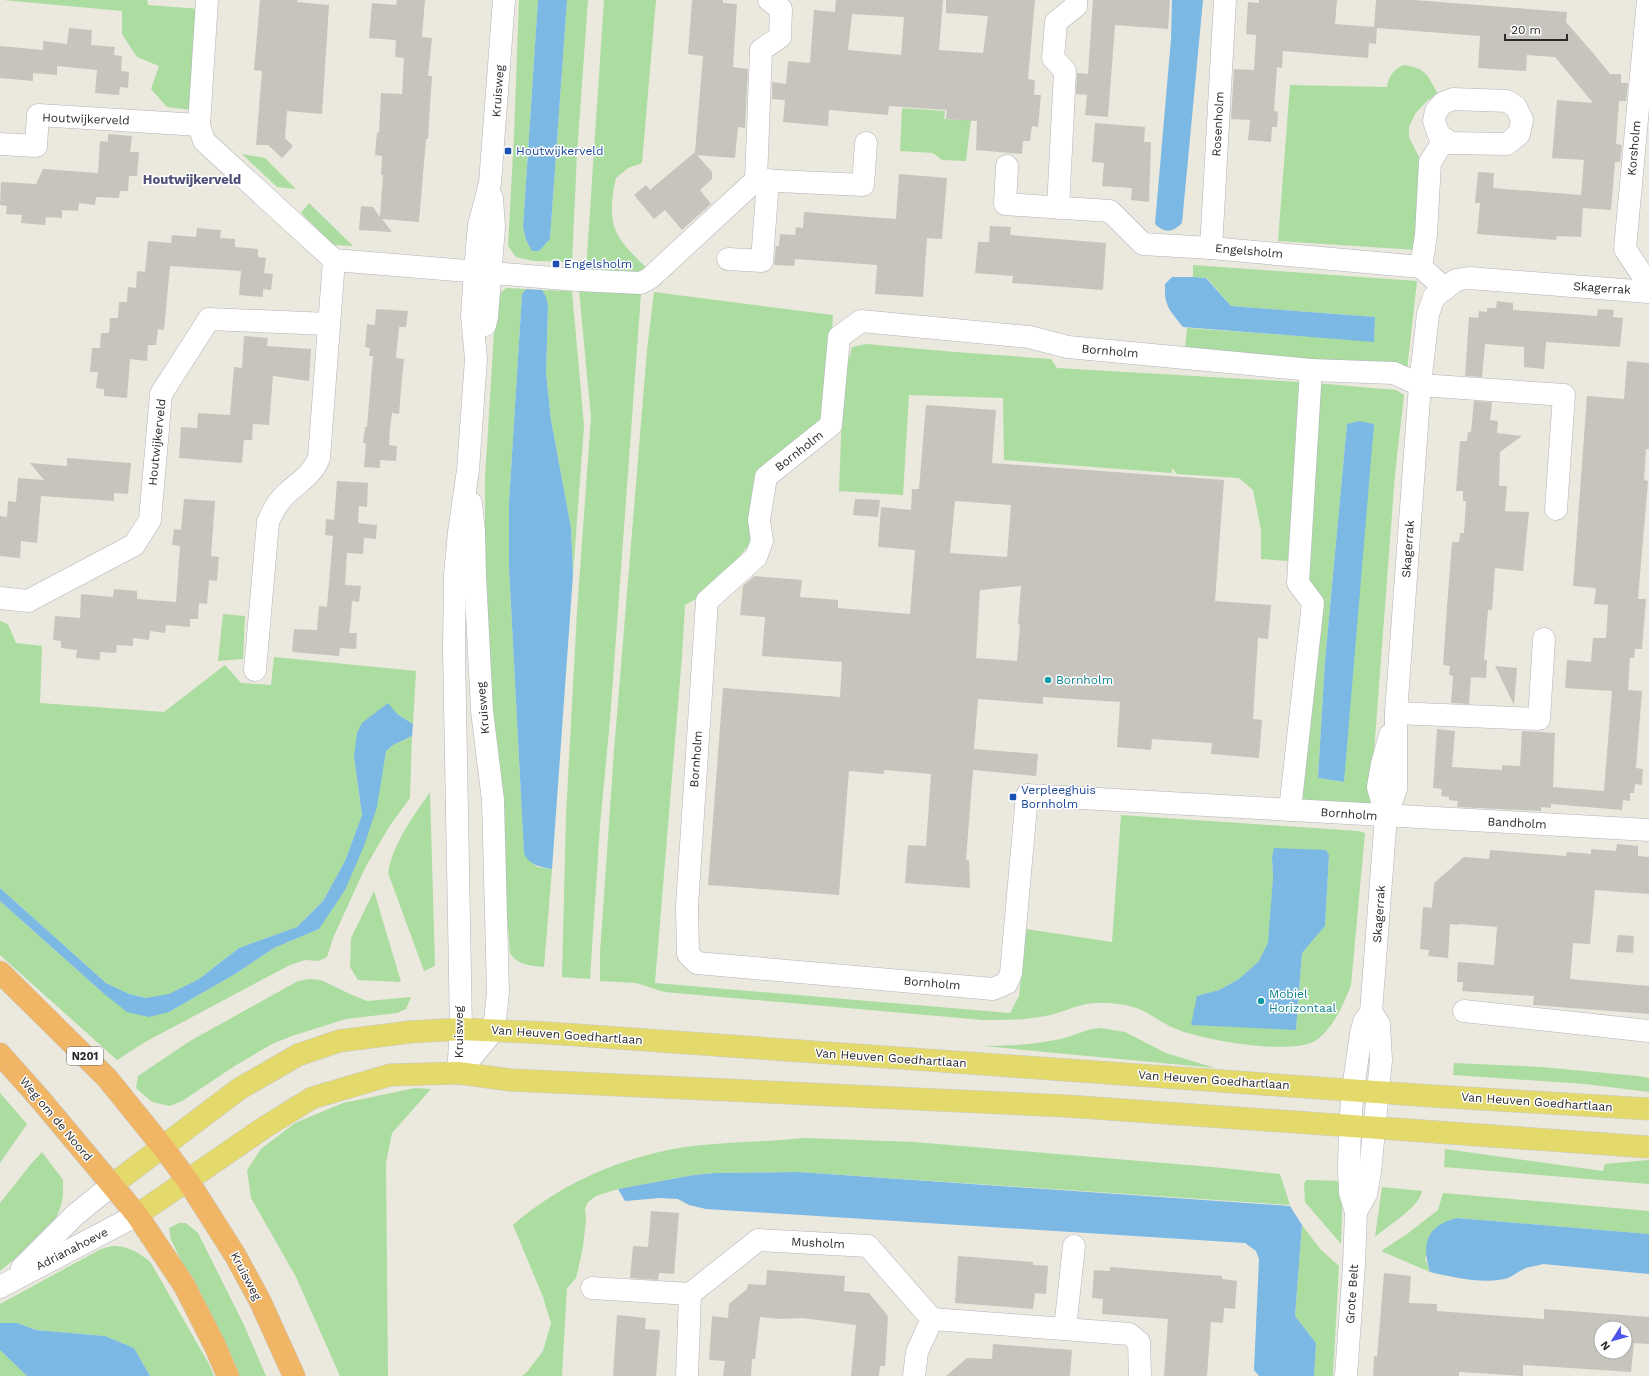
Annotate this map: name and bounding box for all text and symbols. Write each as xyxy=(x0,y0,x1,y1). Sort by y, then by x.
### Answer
scale bar xyxy=(1505,16,1567,42)
text: 20 m xyxy=(1511,23,1541,37)
street label: Kruisweg xyxy=(489,64,507,118)
street label: Rosenholm xyxy=(1209,91,1227,157)
street label: Houtwijkerveld xyxy=(42,110,130,128)
street label: Korsholm xyxy=(1625,120,1643,176)
place label: Houtwijkerveld xyxy=(516,144,604,158)
marker: Houtwijkerveld xyxy=(503,146,513,156)
district label: Houtwijkerveld xyxy=(143,172,241,187)
street label: Engelsholm xyxy=(1214,241,1284,261)
place label: Engelsholm xyxy=(564,257,632,271)
marker: Engelsholm xyxy=(551,259,561,269)
street label: Skagerrak xyxy=(1573,279,1631,297)
street label: Bornholm xyxy=(1081,342,1139,360)
street label: Houtwijkerveld xyxy=(145,398,169,486)
street label: Bornholm xyxy=(772,428,826,474)
street label: Skagerrak xyxy=(1399,520,1417,578)
place label: Bornholm xyxy=(1056,673,1113,687)
marker: Bornholm xyxy=(1043,675,1053,685)
street label: Kruisweg xyxy=(474,681,492,735)
street label: Bornholm xyxy=(687,730,705,788)
place label: Verpleeghuis Bornholm xyxy=(1021,783,1096,811)
marker: Verpleeghuis Bornholm xyxy=(1008,792,1018,802)
street label: Bornholm xyxy=(1320,805,1378,823)
street label: Bandholm xyxy=(1487,814,1547,832)
street label: Skagerrak xyxy=(1370,885,1388,943)
street label: Bornholm xyxy=(903,974,961,992)
place label: Mobiel Horizontaal xyxy=(1269,987,1336,1015)
marker: Mobiel Horizontaal xyxy=(1256,996,1266,1006)
street label: Kruisweg xyxy=(452,1005,466,1058)
street label: Van Heuven Goedhartlaan xyxy=(491,1023,643,1047)
street label: Van Heuven Goedhartlaan xyxy=(815,1046,967,1070)
road number: N201 xyxy=(67,1047,103,1065)
street label: Van Heuven Goedhartlaan xyxy=(1138,1068,1290,1092)
street label: Weg om de Noord xyxy=(17,1074,95,1164)
street label: Van Heuven Goedhartlaan xyxy=(1461,1090,1613,1114)
street label: Adrianahoeve xyxy=(34,1225,110,1273)
street label: Musholm xyxy=(791,1235,845,1251)
street label: Kruisweg xyxy=(227,1250,265,1303)
street label: Grote Belt xyxy=(1343,1264,1361,1324)
north arrow xyxy=(1593,1320,1633,1360)
text: N xyxy=(1598,1339,1613,1353)

